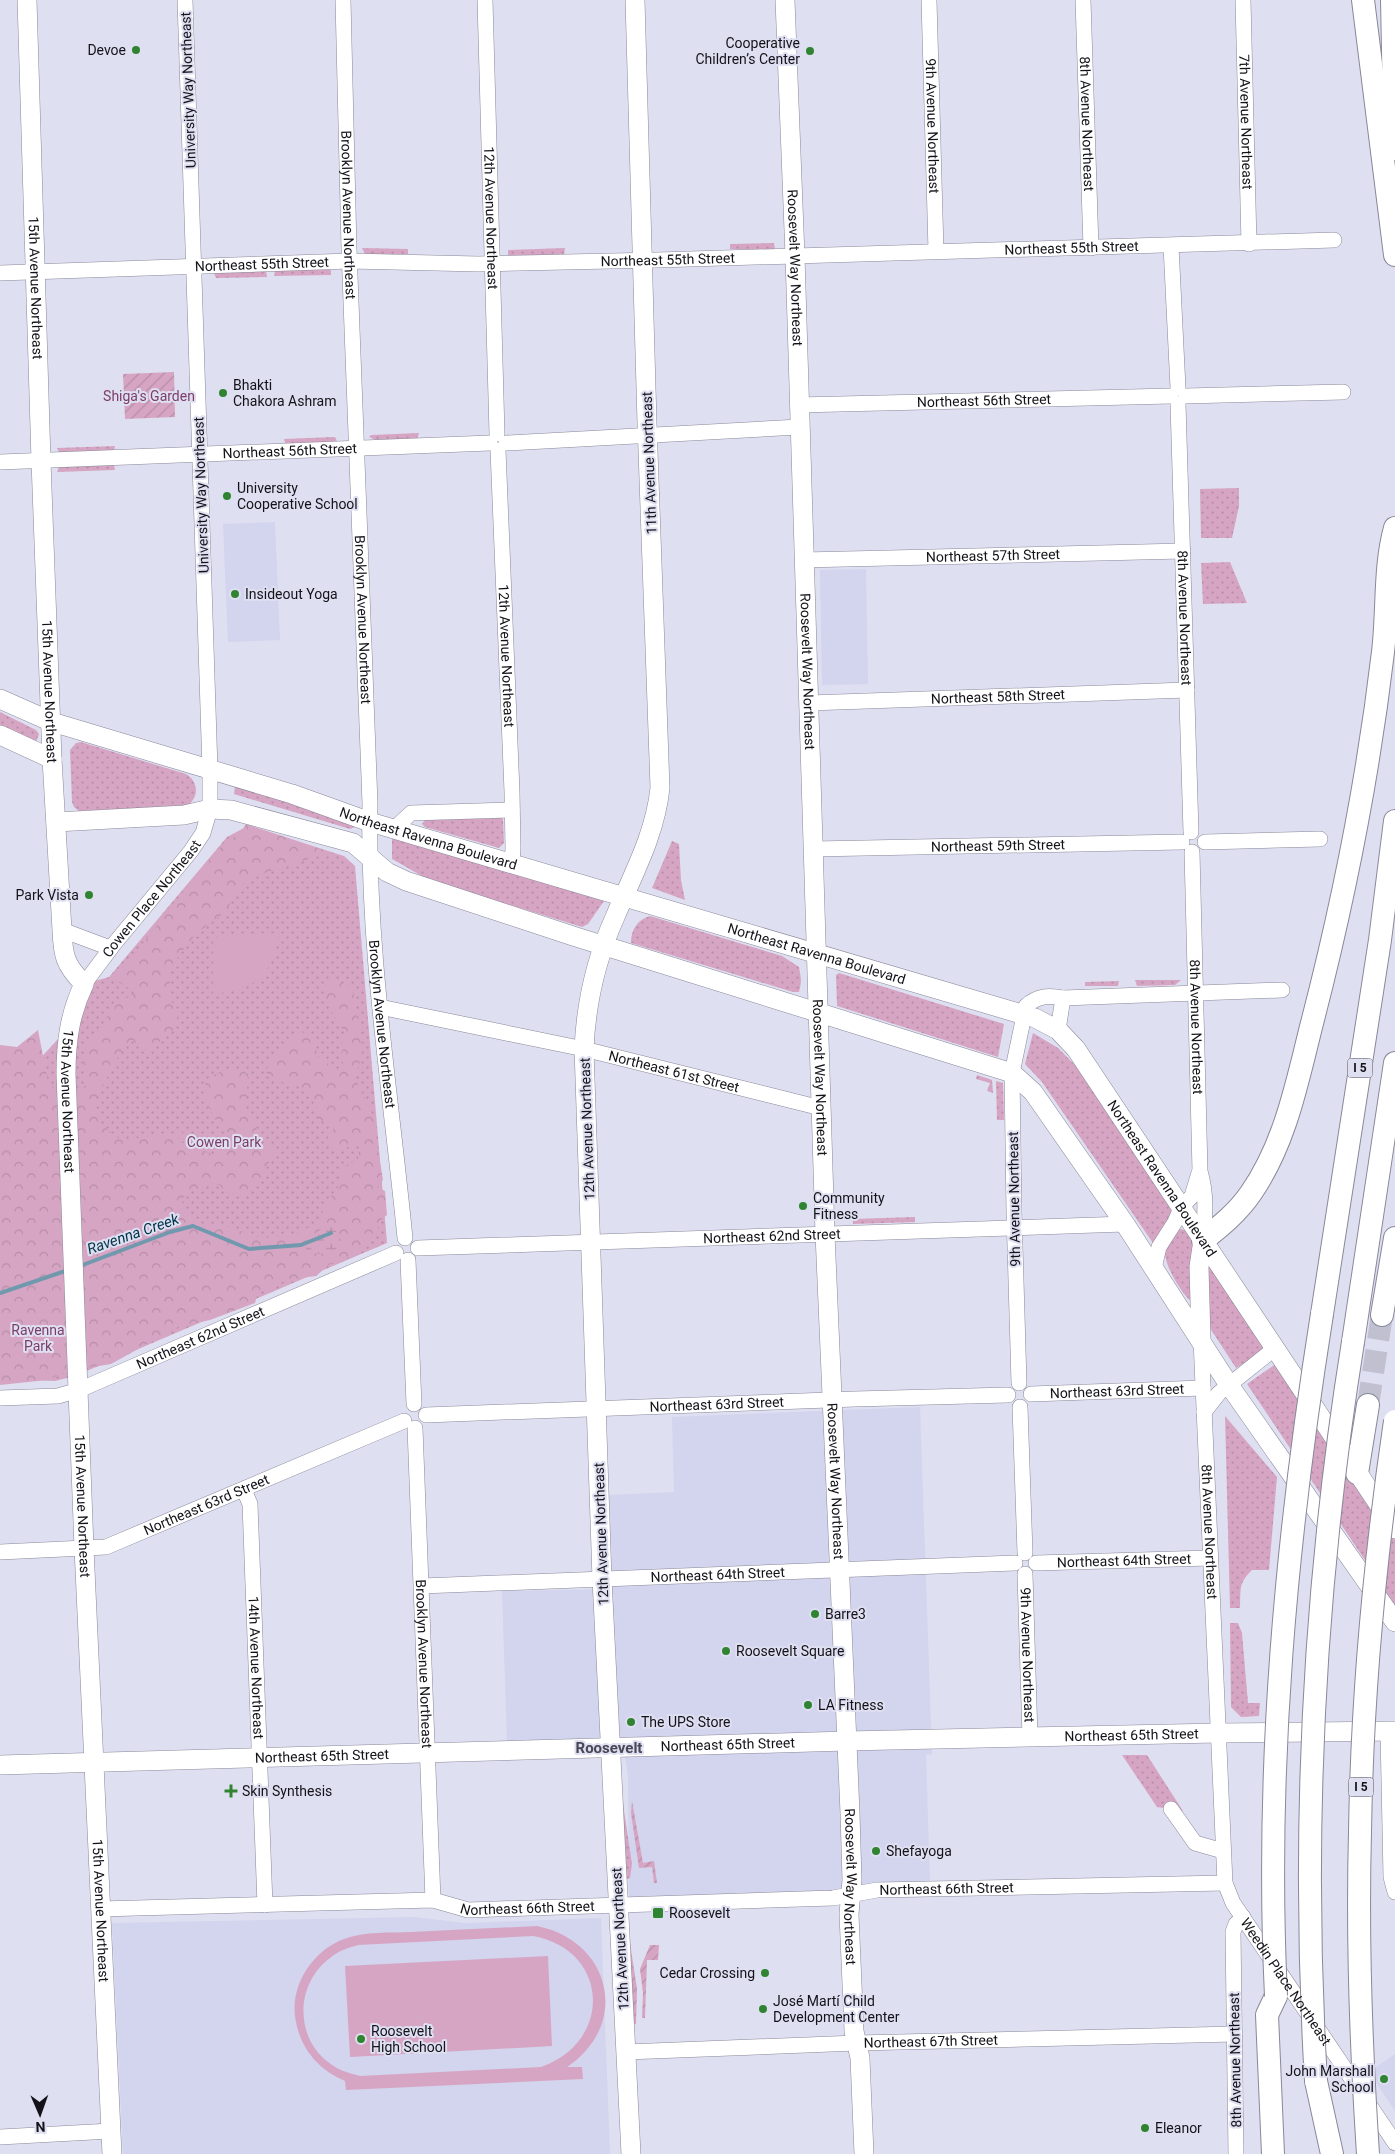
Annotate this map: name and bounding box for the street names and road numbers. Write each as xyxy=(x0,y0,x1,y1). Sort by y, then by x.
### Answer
street label: University Way Northeast xyxy=(177,11,199,168)
street label: 7th Avenue Northeast xyxy=(1236,54,1256,190)
street label: 8th Avenue Northeast xyxy=(1077,56,1097,192)
street label: 9th Avenue Northeast xyxy=(923,58,942,194)
street label: Brooklyn Avenue Northeast xyxy=(338,130,359,300)
street label: 12th Avenue Northeast xyxy=(481,146,501,290)
street label: Roosevelt Way Northeast xyxy=(784,189,806,347)
street label: 15th Avenue Northeast xyxy=(26,216,46,360)
street label: Northeast 55th Street xyxy=(1004,238,1139,258)
street label: Northeast 55th Street xyxy=(600,250,735,269)
street label: Northeast 55th Street xyxy=(194,254,330,274)
street label: 11th Avenue Northeast xyxy=(638,391,659,535)
street label: Northeast 56th Street xyxy=(917,391,1052,410)
street label: University Way Northeast xyxy=(190,416,212,573)
street label: Northeast 56th Street xyxy=(222,440,358,461)
street label: Brooklyn Avenue Northeast xyxy=(352,535,374,705)
street label: Northeast 57th Street xyxy=(926,546,1061,565)
street label: 8th Avenue Northeast xyxy=(1174,550,1195,686)
street label: 12th Avenue Northeast xyxy=(496,584,517,728)
street label: Roosevelt Way Northeast xyxy=(797,593,818,751)
street label: 15th Avenue Northeast xyxy=(39,620,60,764)
street label: Northeast 58th Street xyxy=(930,686,1066,707)
street label: Northeast Ravenna Boulevard xyxy=(338,804,519,873)
street label: Northeast 59th Street xyxy=(931,836,1066,855)
street label: Cowen Place Northeast xyxy=(99,837,204,960)
street label: Northeast Ravenna Boulevard xyxy=(726,920,908,987)
street label: Brooklyn Avenue Northeast xyxy=(366,939,399,1110)
street label: 8th Avenue Northeast xyxy=(1187,959,1206,1095)
street label: Roosevelt Way Northeast xyxy=(810,999,831,1156)
street label: 15th Avenue Northeast xyxy=(58,1029,78,1174)
street label: Northeast 61st Street xyxy=(607,1047,741,1095)
street label: 12th Avenue Northeast xyxy=(576,1057,597,1201)
road number: I 5 xyxy=(1348,1058,1372,1078)
street label: Northeast Ravenna Boulevard xyxy=(1104,1097,1220,1260)
street label: 9th Avenue Northeast xyxy=(1005,1131,1023,1267)
street label: Northeast 62nd Street xyxy=(703,1226,841,1246)
street label: Northeast 62nd Street xyxy=(134,1303,267,1372)
street label: Northeast 63rd Street xyxy=(1049,1381,1185,1401)
street label: Northeast 63rd Street xyxy=(649,1394,785,1415)
street label: Roosevelt Way Northeast xyxy=(824,1402,847,1560)
street label: 15th Avenue Northeast xyxy=(72,1434,93,1578)
street label: 12th Avenue Northeast xyxy=(590,1462,611,1606)
street label: 8th Avenue Northeast xyxy=(1198,1464,1220,1600)
street label: Northeast 63rd Street xyxy=(141,1471,272,1538)
street label: Northeast 64th Street xyxy=(1057,1551,1192,1570)
street label: Northeast 64th Street xyxy=(650,1564,786,1585)
street label: Brooklyn Avenue Northeast xyxy=(413,1579,435,1749)
street label: 9th Avenue Northeast xyxy=(1017,1587,1038,1723)
street label: 14th Avenue Northeast xyxy=(245,1596,267,1740)
street label: Northeast 65th Street xyxy=(1064,1725,1199,1744)
street label: Northeast 65th Street xyxy=(660,1734,795,1754)
street label: Northeast 65th Street xyxy=(255,1746,390,1766)
road number: I 5 xyxy=(1348,1778,1374,1796)
street label: Roosevelt Way Northeast xyxy=(841,1808,860,1966)
street label: 15th Avenue Northeast xyxy=(89,1839,112,1983)
street label: 12th Avenue Northeast xyxy=(608,1867,632,2011)
street label: Northeast 66th Street xyxy=(879,1879,1014,1898)
street label: Northeast 66th Street xyxy=(458,1898,595,1918)
street label: Weedin Place Northeast xyxy=(1238,1915,1335,2049)
street label: 8th Avenue Northeast xyxy=(1226,1992,1244,2128)
street label: Northeast 67th Street xyxy=(863,2032,999,2051)

